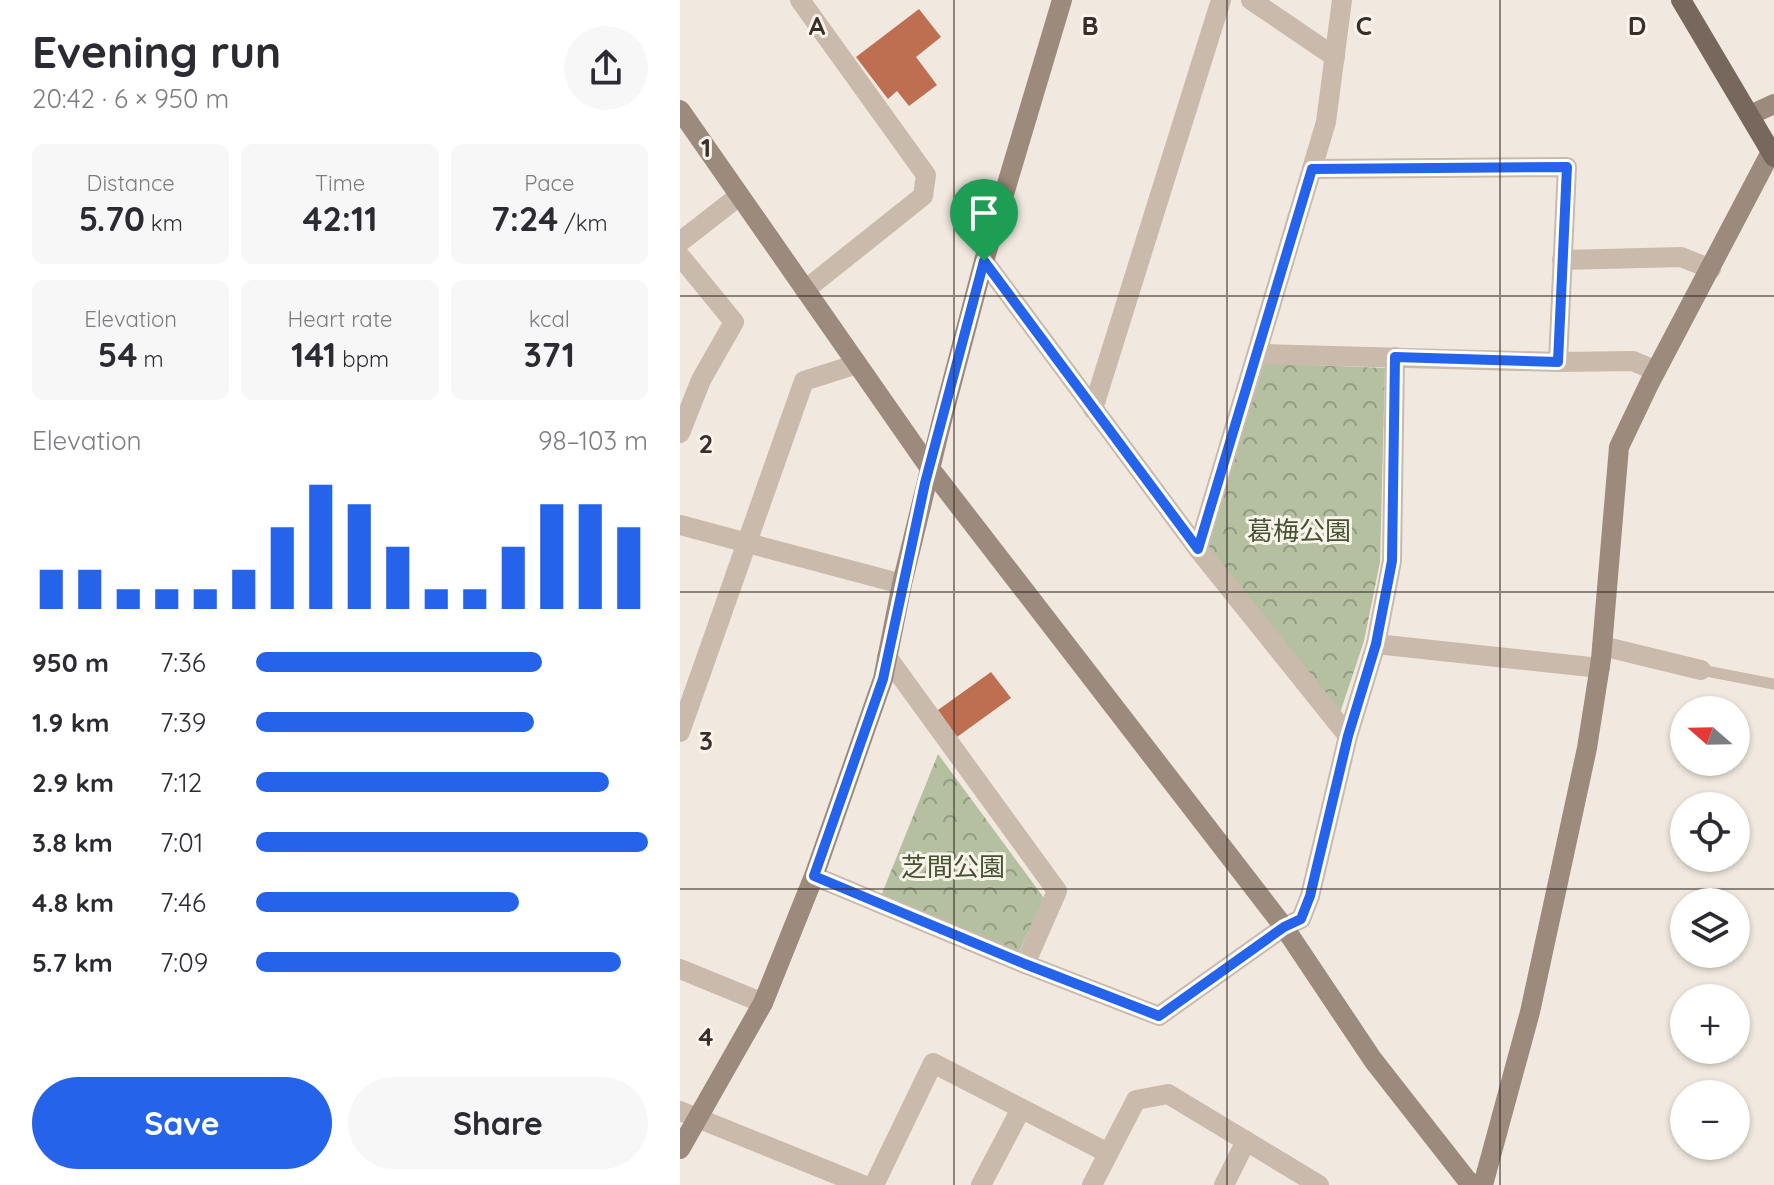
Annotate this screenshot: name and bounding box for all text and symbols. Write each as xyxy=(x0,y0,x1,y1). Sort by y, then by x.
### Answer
text: A xyxy=(809,9,826,42)
text: B xyxy=(1081,9,1099,42)
text: C xyxy=(1356,9,1372,42)
text: D xyxy=(1628,9,1646,42)
text: Evening run xyxy=(32,24,281,79)
button: share xyxy=(564,26,648,110)
text: 20:42 · 6 × 950 m xyxy=(32,82,229,115)
text: 1 xyxy=(701,131,711,164)
text: Distance xyxy=(87,169,175,197)
text: Time xyxy=(315,169,365,197)
text: Pace xyxy=(524,169,574,197)
pin xyxy=(950,179,1018,261)
icon: arrive xyxy=(962,191,1006,235)
text: 5.70 xyxy=(79,197,145,240)
text: 42:11 xyxy=(302,197,378,240)
text: 7:24 xyxy=(491,197,558,240)
text: km xyxy=(145,209,183,237)
text: /km xyxy=(558,209,608,237)
text: Elevation xyxy=(84,305,177,333)
text: Heart rate xyxy=(288,305,392,333)
text: kcal xyxy=(529,305,570,333)
text: 54 xyxy=(98,333,137,376)
text: 141 xyxy=(291,333,336,376)
text: 371 xyxy=(524,333,575,376)
text: m xyxy=(137,345,163,373)
text: bpm xyxy=(336,345,389,373)
text: Elevation xyxy=(32,424,142,457)
text: 98–103 m xyxy=(538,424,648,457)
text: 2 xyxy=(699,427,713,460)
park label: 葛梅公園 xyxy=(1247,514,1351,547)
text: 950 m xyxy=(32,646,109,679)
text: 7:36 xyxy=(160,646,206,679)
north arrow xyxy=(1670,696,1750,776)
map controls xyxy=(1670,696,1750,1160)
text: 1.9 km xyxy=(32,706,109,739)
text: 7:39 xyxy=(160,706,206,739)
text: 3 xyxy=(699,724,713,757)
text: 2.9 km xyxy=(32,766,114,799)
text: 7:12 xyxy=(160,766,202,799)
button: locate xyxy=(1670,792,1750,872)
text: 3.8 km xyxy=(32,826,113,859)
text: 7:01 xyxy=(160,826,203,859)
park label: 芝間公園 xyxy=(901,850,1005,883)
text: 4.8 km xyxy=(32,886,114,919)
text: 7:46 xyxy=(160,886,206,919)
button: layers xyxy=(1670,888,1750,968)
text: 5.7 km xyxy=(32,946,113,979)
text: 7:09 xyxy=(160,946,208,979)
button: + xyxy=(1670,984,1750,1064)
text: 4 xyxy=(698,1020,714,1053)
button: Save xyxy=(32,1077,332,1169)
button: Share xyxy=(348,1077,648,1169)
button: − xyxy=(1670,1080,1750,1160)

